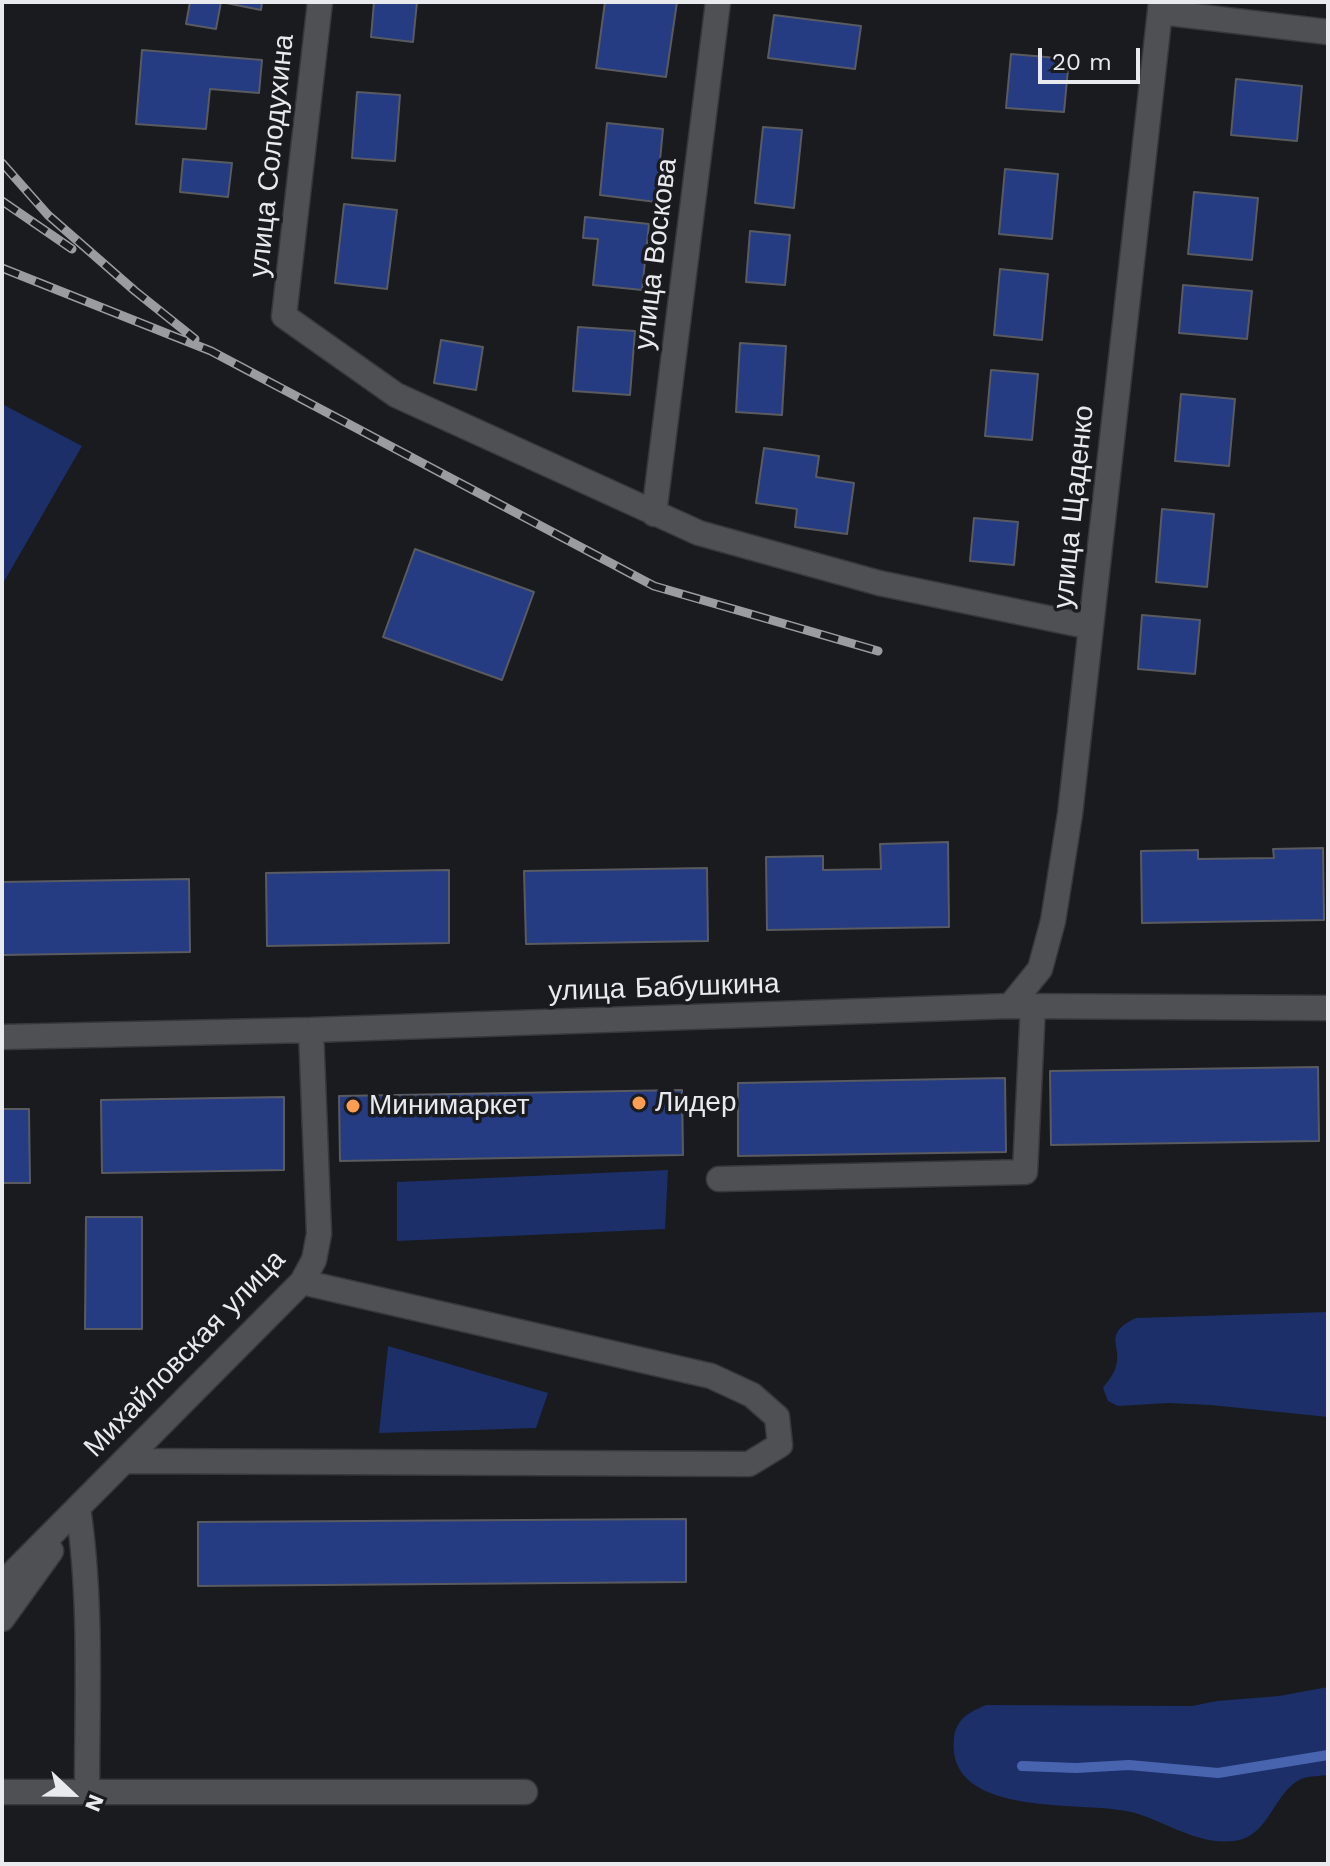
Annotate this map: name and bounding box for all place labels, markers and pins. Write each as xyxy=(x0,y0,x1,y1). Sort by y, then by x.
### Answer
place label: Лидер xyxy=(655,1086,736,1120)
place label: Минимаркет xyxy=(369,1089,529,1123)
marker: Лидер xyxy=(630,1094,648,1112)
marker: Минимаркет xyxy=(344,1097,362,1115)

